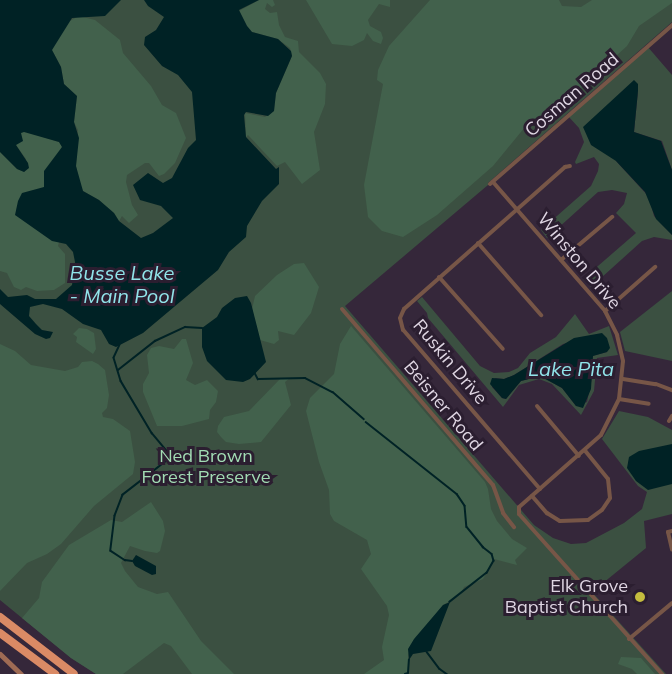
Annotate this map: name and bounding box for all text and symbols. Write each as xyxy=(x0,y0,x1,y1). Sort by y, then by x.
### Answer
street label: Cosman Road xyxy=(521,49,623,141)
street label: Winston Drive xyxy=(533,209,625,313)
water label: Busse Lake - Main Pool xyxy=(70,261,174,308)
street label: Ruskin Drive xyxy=(408,315,492,409)
water label: Lake Pita xyxy=(528,356,614,380)
street label: Beisner Road xyxy=(399,357,487,455)
park label: Ned Brown Forest Preserve xyxy=(142,446,270,488)
place label: Elk Grove Baptist Church xyxy=(505,576,628,618)
marker: Elk Grove Baptist Church xyxy=(633,590,647,604)

